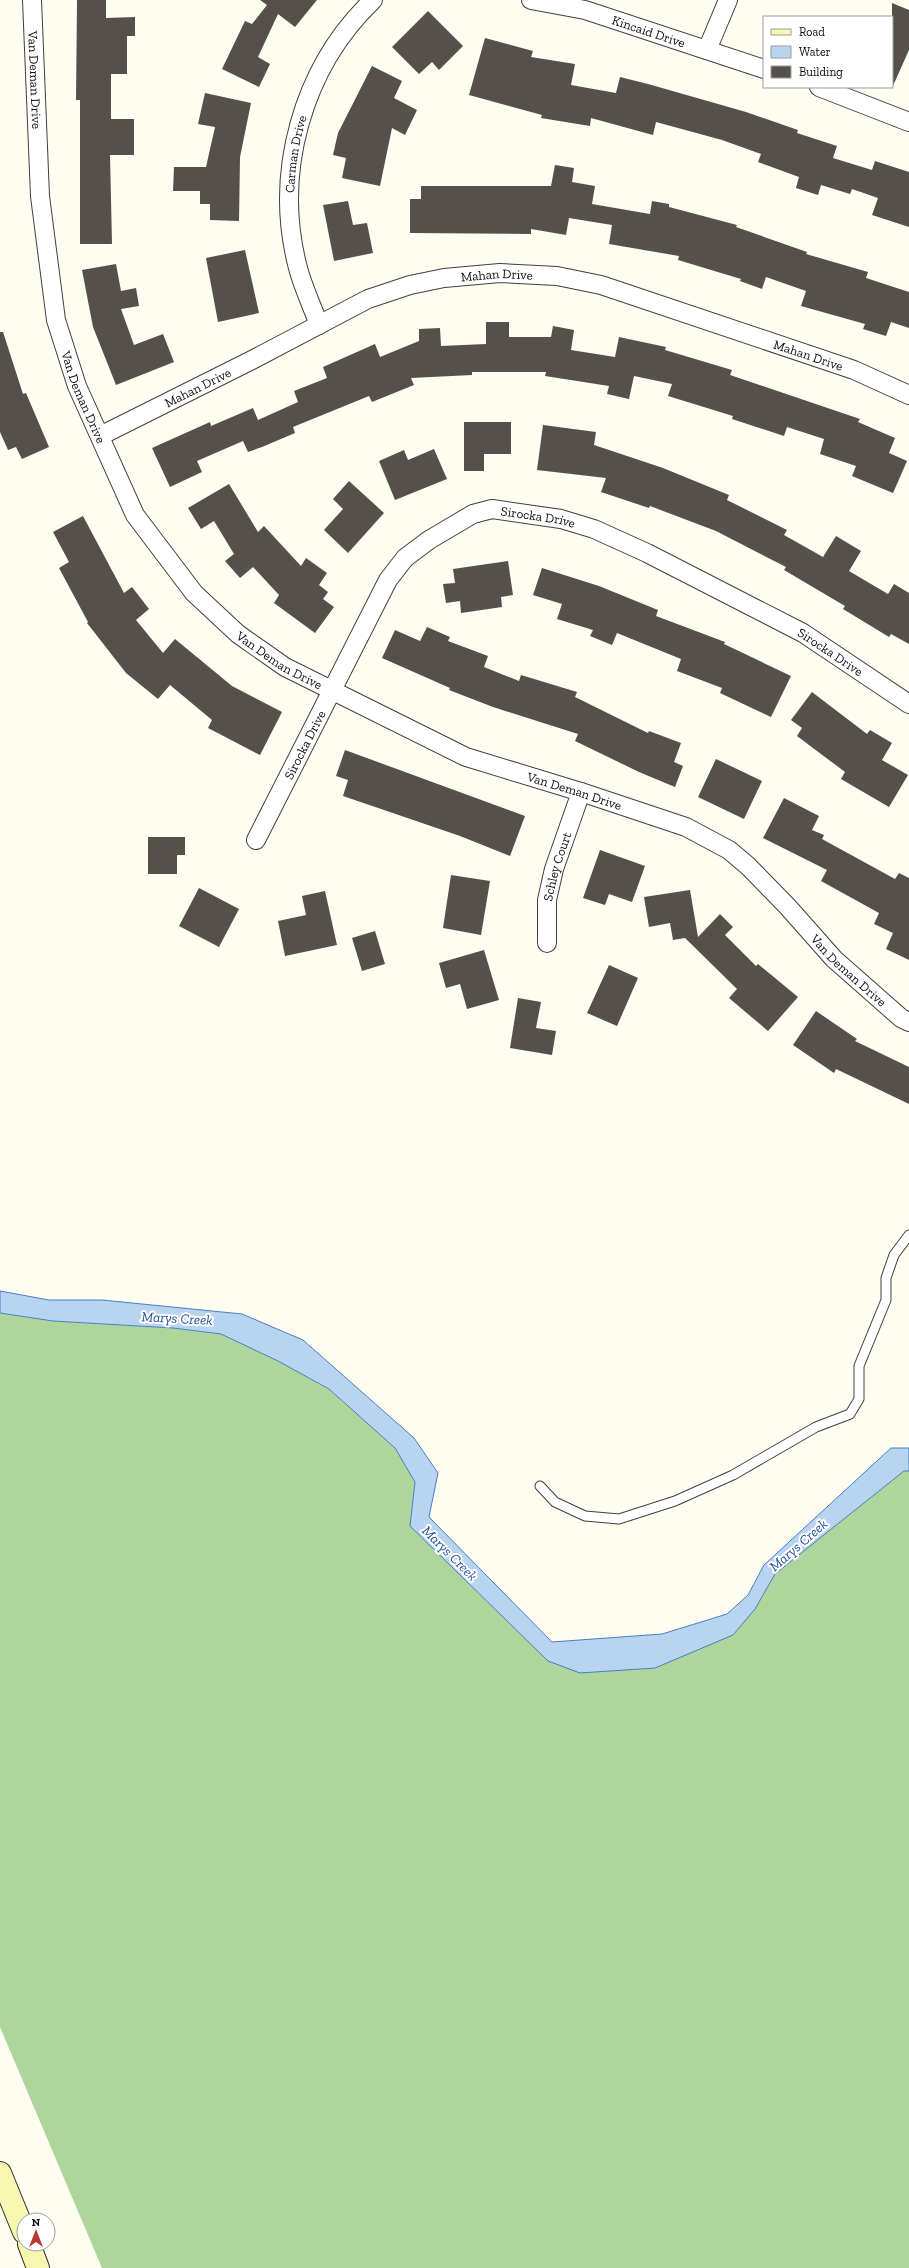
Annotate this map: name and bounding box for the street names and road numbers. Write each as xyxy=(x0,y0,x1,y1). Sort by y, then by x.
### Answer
street label: Kincaid Drive xyxy=(610,12,687,51)
street label: Van Deman Drive xyxy=(25,30,44,129)
street label: Carman Drive xyxy=(282,113,310,193)
street label: Mahan Drive xyxy=(460,266,533,284)
street label: Mahan Drive xyxy=(772,337,845,374)
street label: Van Deman Drive xyxy=(58,348,109,445)
street label: Mahan Drive xyxy=(162,365,233,411)
street label: Sirocka Drive xyxy=(500,503,577,531)
street label: Sirocka Drive xyxy=(795,625,866,679)
street label: Van Deman Drive xyxy=(233,628,325,692)
street label: Sirocka Drive xyxy=(281,708,329,782)
street label: Van Deman Drive xyxy=(524,769,624,813)
street label: Schley Court xyxy=(540,830,575,903)
street label: Van Deman Drive xyxy=(807,931,889,1010)

